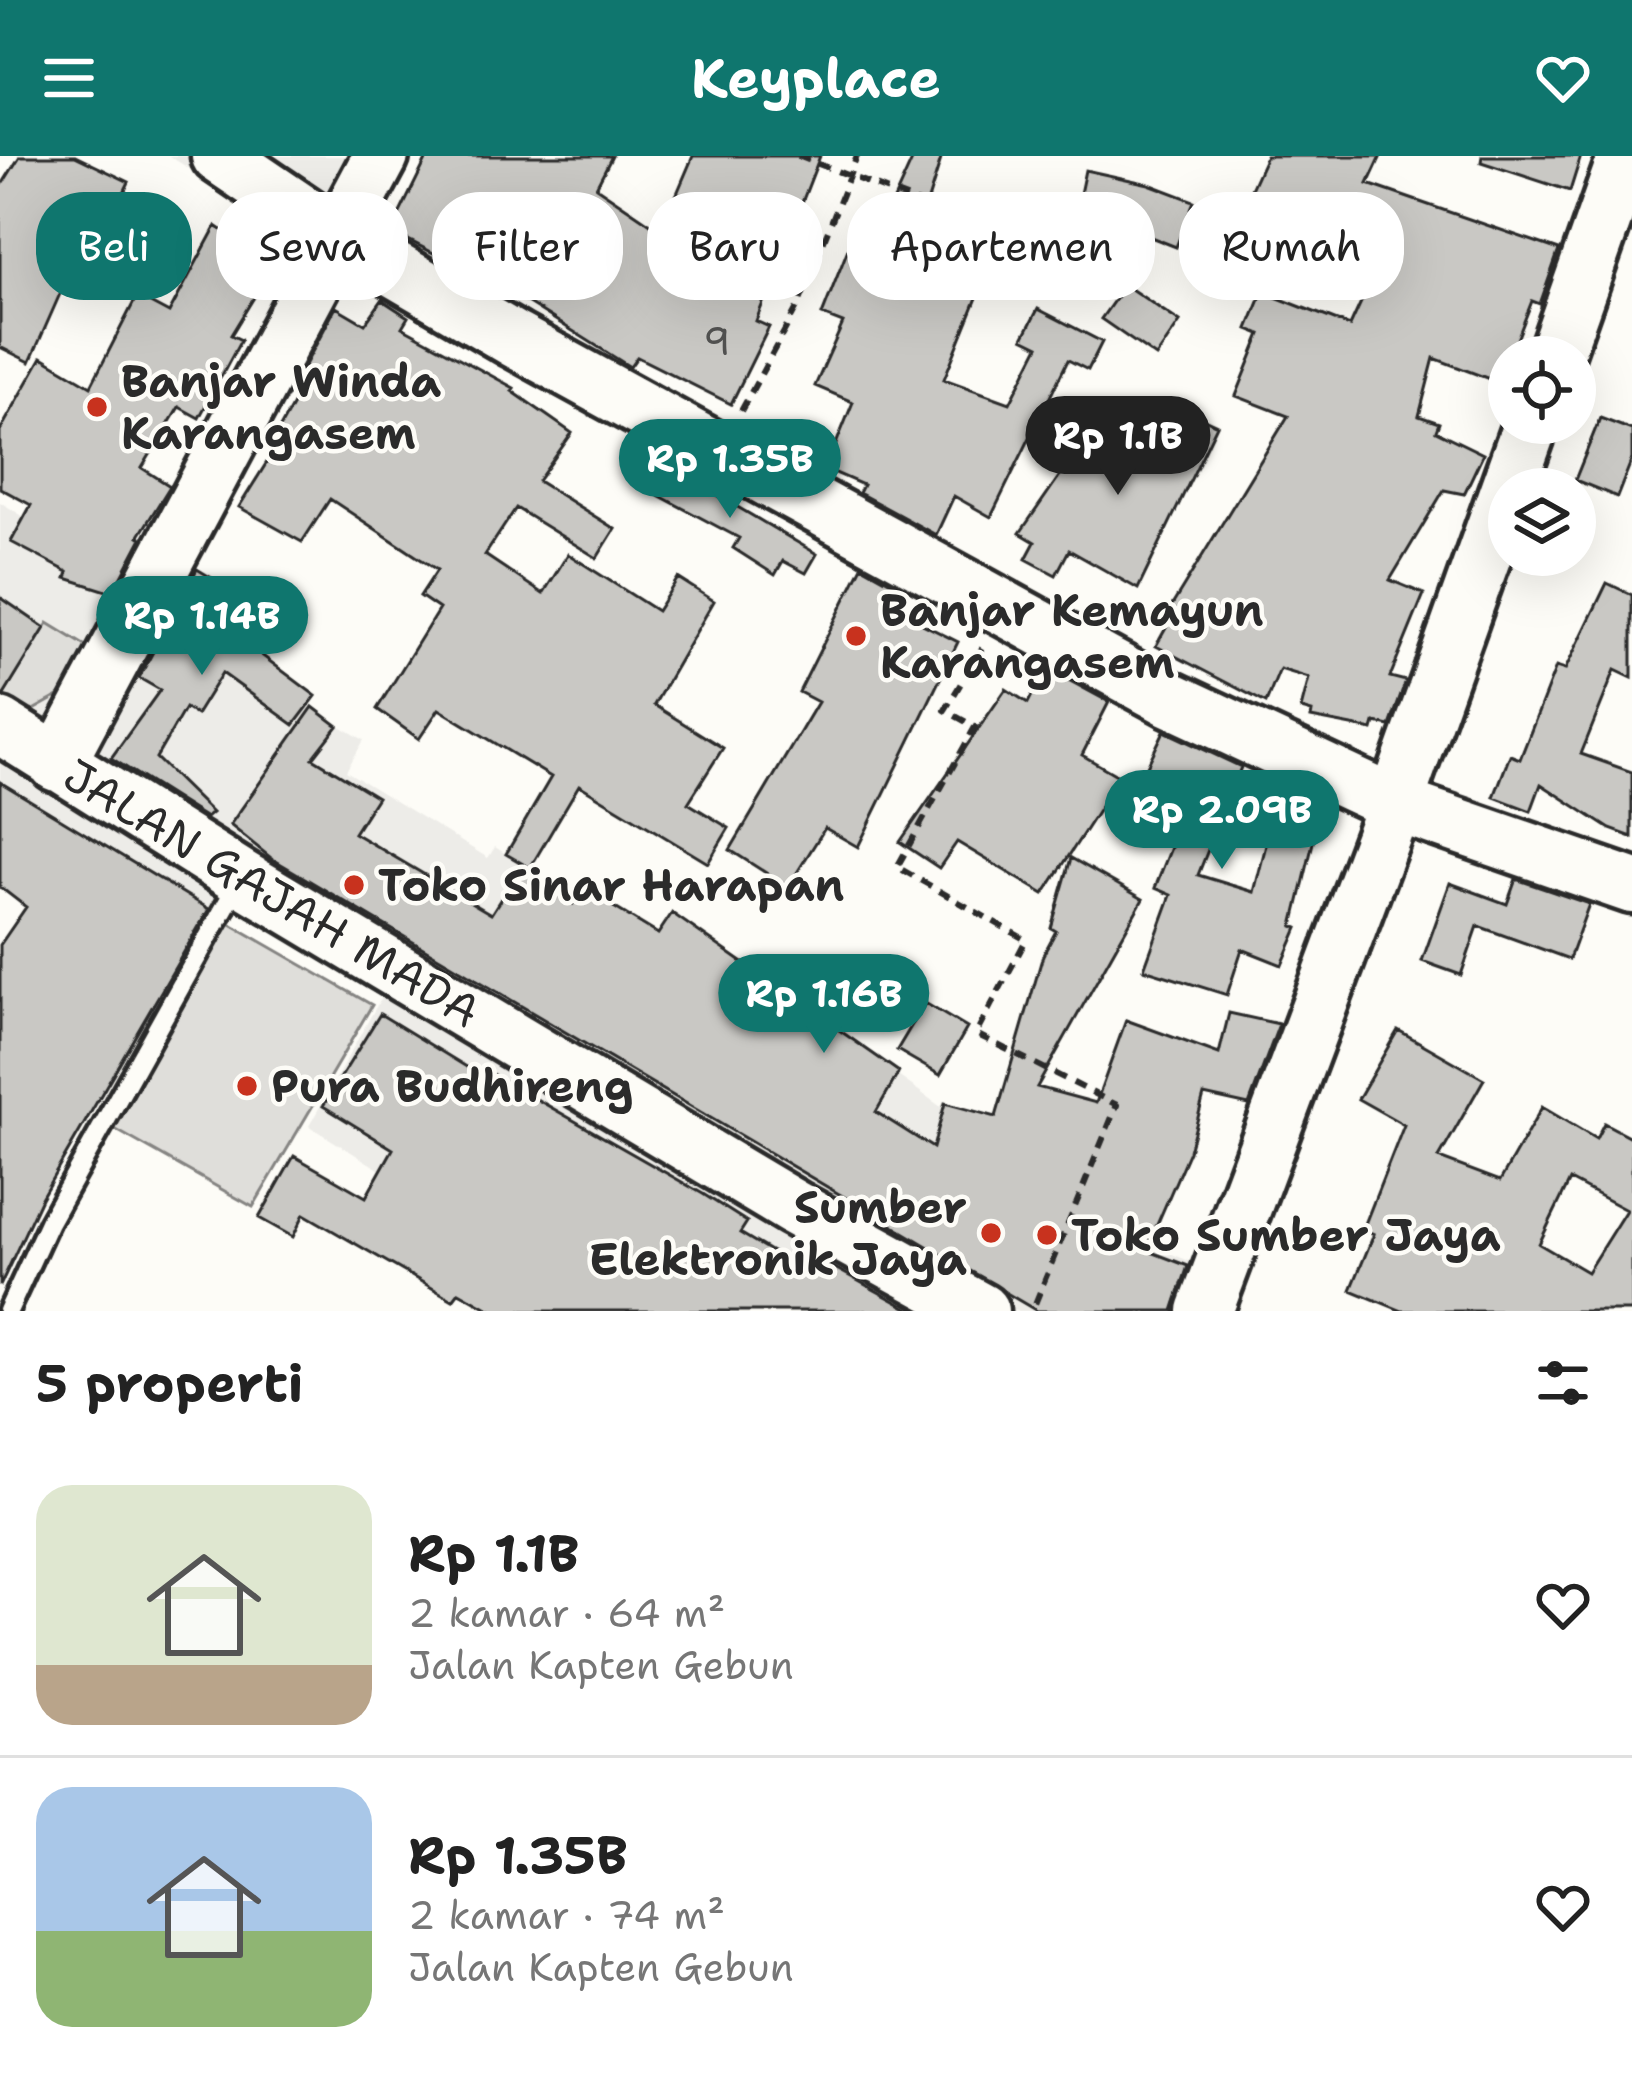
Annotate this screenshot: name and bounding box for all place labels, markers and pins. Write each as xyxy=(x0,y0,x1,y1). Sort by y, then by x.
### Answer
place label: Banjar Winda Karangasem xyxy=(121,351,442,463)
marker: Banjar Winda Karangasem xyxy=(84,394,110,420)
pin: Rp 1.1B xyxy=(1007,396,1229,498)
pin: Rp 1.35B xyxy=(606,419,854,521)
pin: Rp 1.14B xyxy=(78,576,326,678)
place label: Banjar Kemayun Karangasem xyxy=(880,580,1264,692)
marker: Banjar Kemayun Karangasem xyxy=(843,623,869,649)
pin: Rp 2.09B xyxy=(1098,770,1346,872)
place label: Toko Sinar Harapan xyxy=(378,855,845,915)
marker: Toko Sinar Harapan xyxy=(341,872,367,898)
pin: Rp 1.16B xyxy=(700,954,948,1056)
place label: Pura Budhireng xyxy=(271,1056,633,1116)
marker: Pura Budhireng xyxy=(234,1073,260,1099)
place label: Sumber Elektronik Jaya xyxy=(589,1177,967,1289)
place label: Toko Sumber Jaya xyxy=(1071,1205,1501,1265)
marker: Sumber Elektronik Jaya xyxy=(978,1220,1004,1246)
marker: Toko Sumber Jaya xyxy=(1034,1222,1060,1248)

